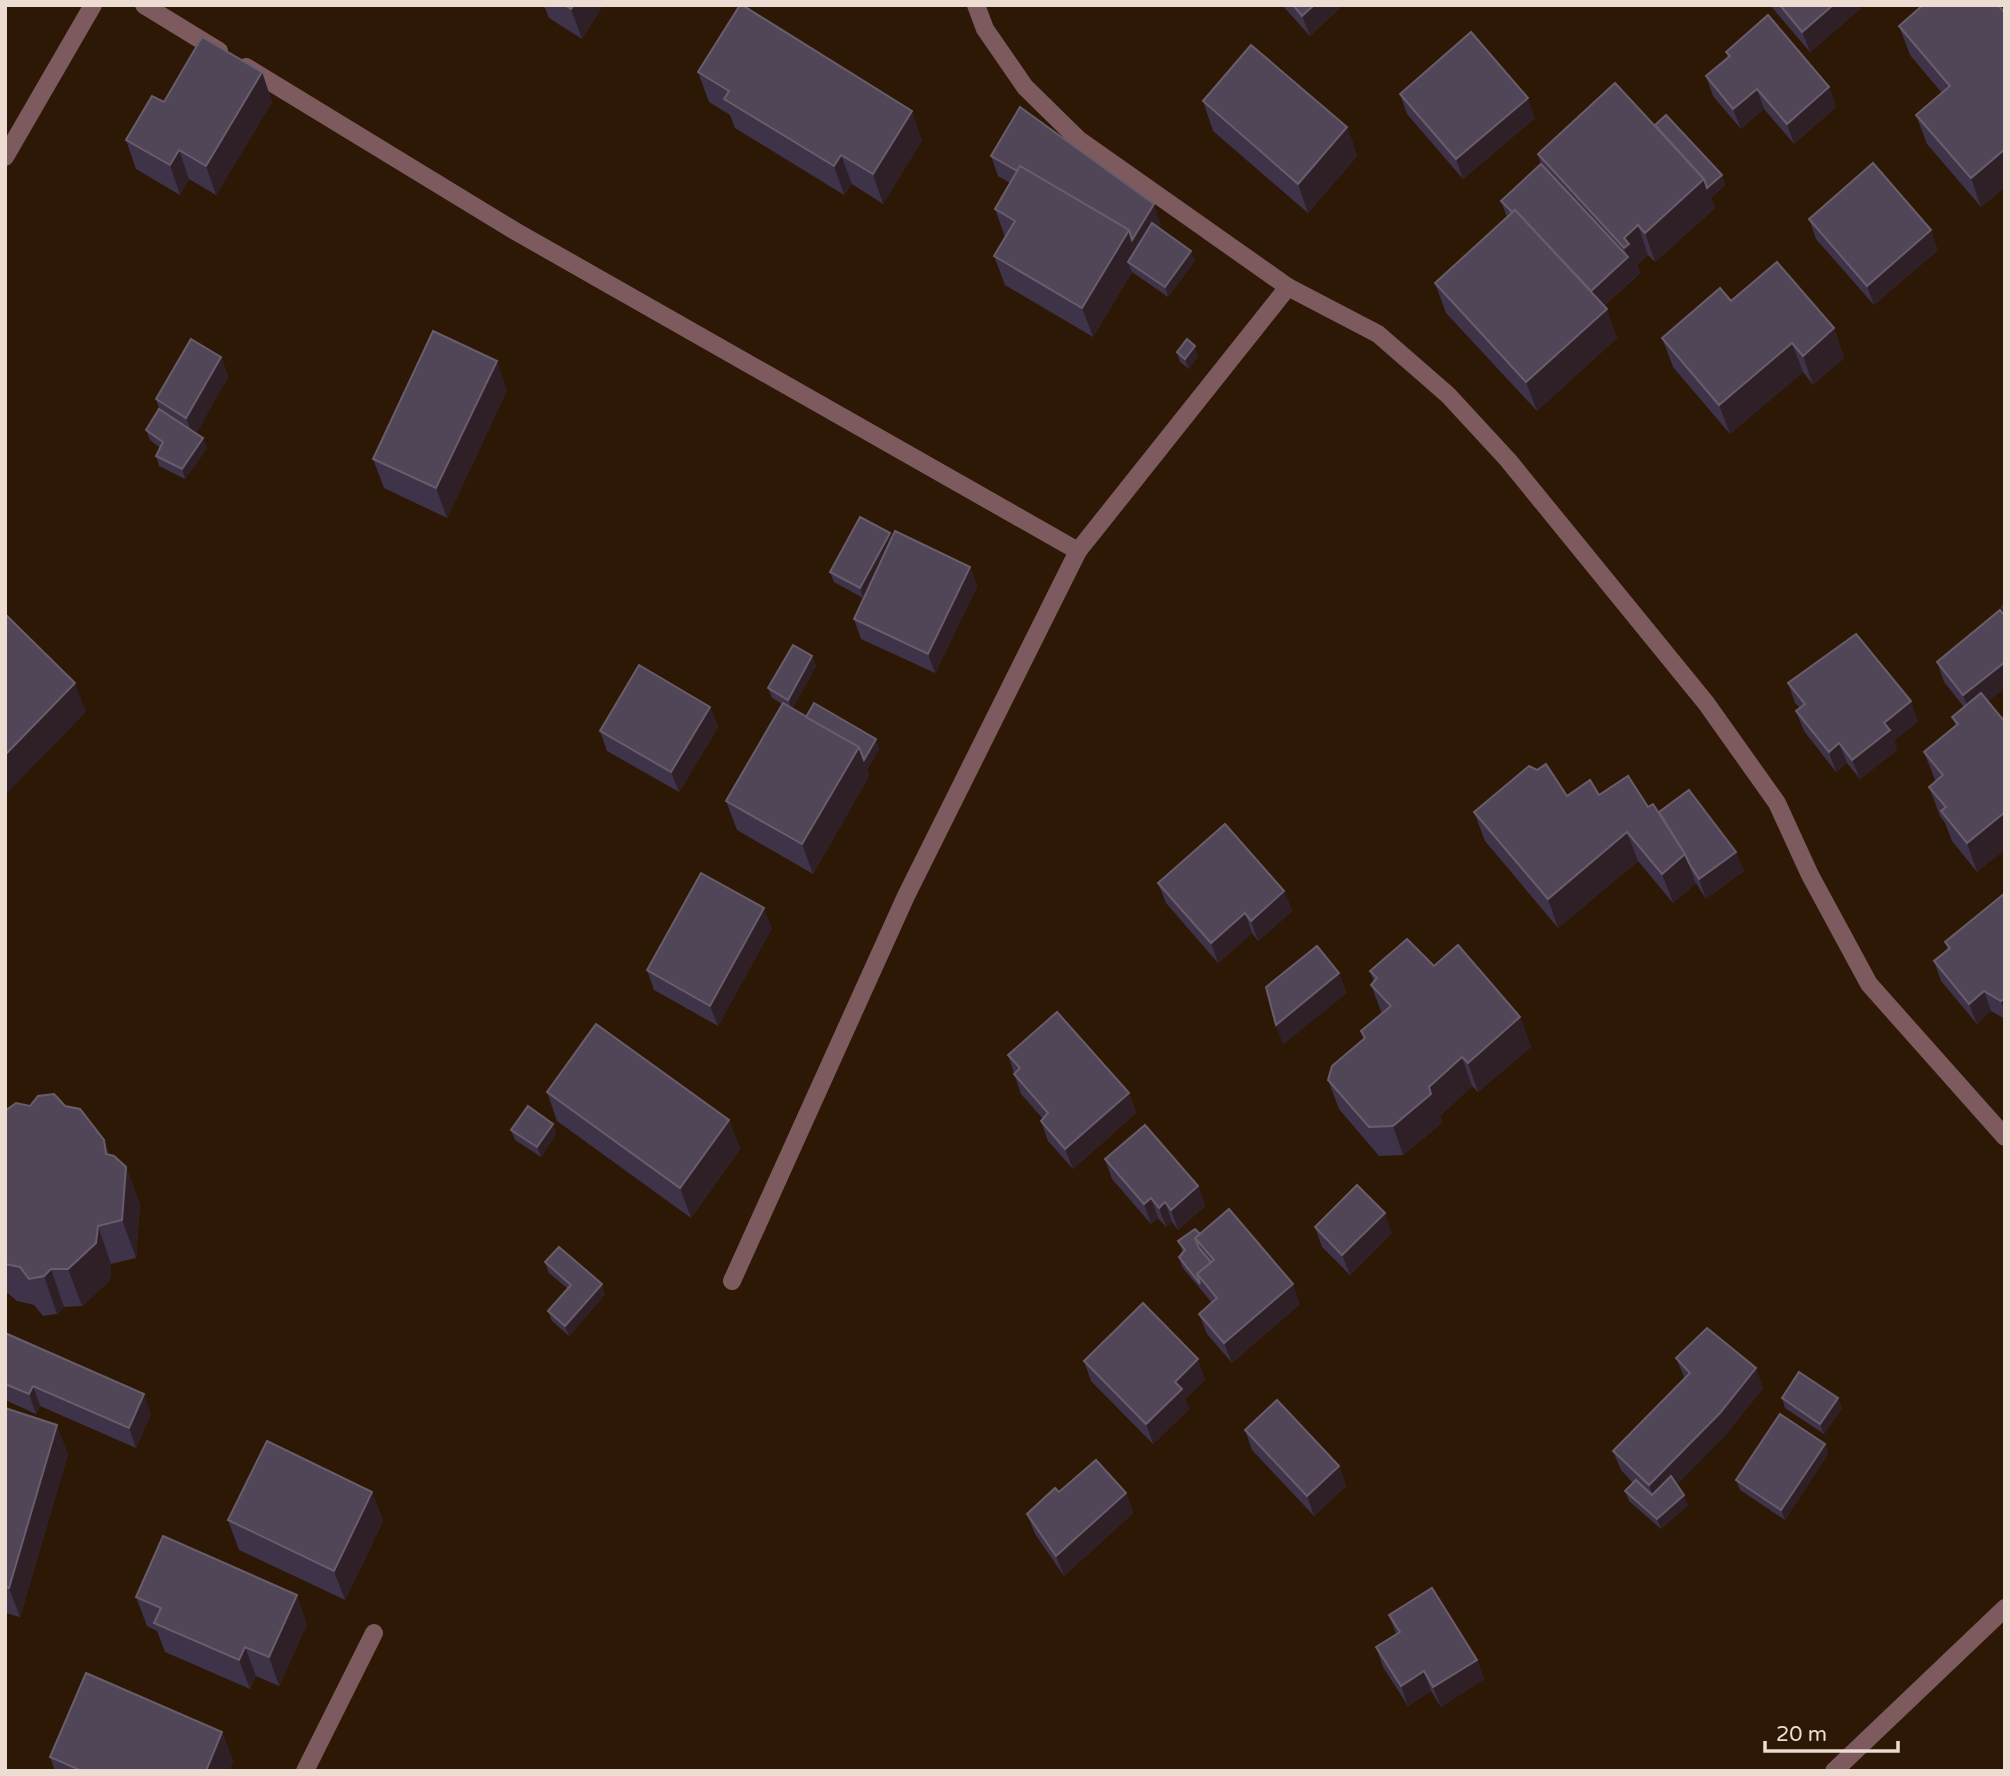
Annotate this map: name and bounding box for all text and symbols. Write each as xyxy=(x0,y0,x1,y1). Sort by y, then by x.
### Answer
scale bar xyxy=(1765,1710,1898,1754)
text: 20 m xyxy=(1776,1722,1827,1747)

